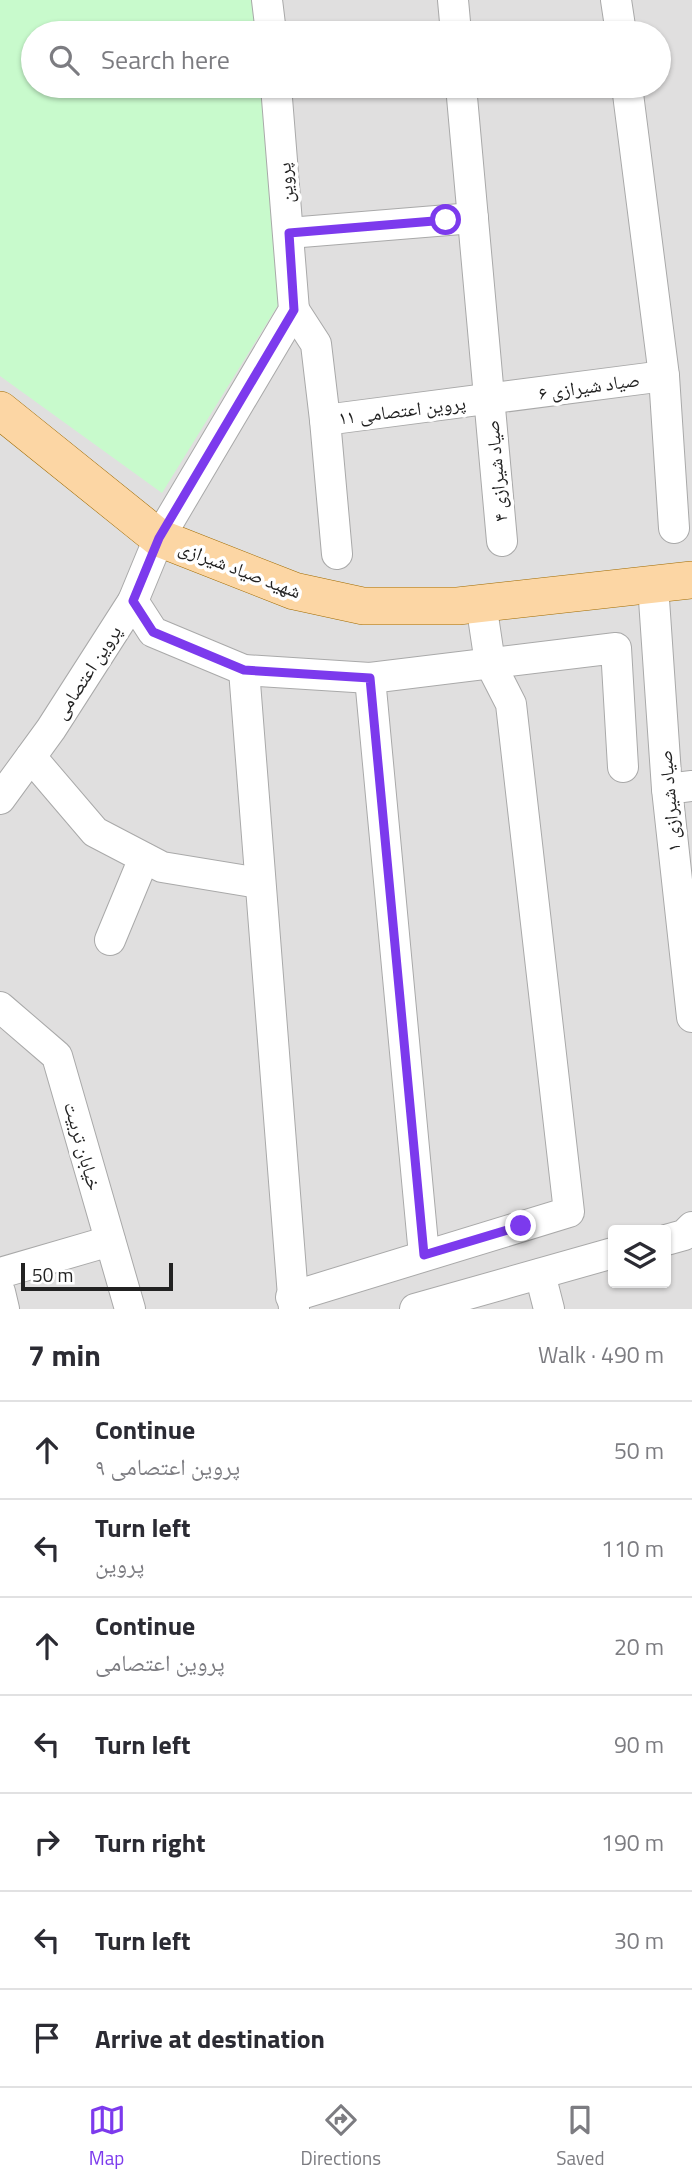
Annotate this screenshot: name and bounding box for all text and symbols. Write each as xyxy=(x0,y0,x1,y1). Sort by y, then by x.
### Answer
search box xyxy=(21,21,671,98)
text: Search here xyxy=(101,40,230,79)
icon: search xyxy=(45,41,83,79)
street label: پروین xyxy=(268,161,301,205)
route start xyxy=(430,204,461,235)
street label: صیاد شیرازی ۶ xyxy=(536,364,641,407)
street label: پروین اعتصامی ۱۱ xyxy=(336,387,467,432)
street label: صیاد شیرازی ۴ xyxy=(477,419,514,523)
street label: شهید صیاد شیرازی xyxy=(175,532,306,605)
street label: پروین اعتصامی xyxy=(45,619,128,725)
street label: صیاد شیرازی ۱ xyxy=(650,749,687,853)
street label: خیابان تربیت xyxy=(57,1098,110,1194)
route end xyxy=(505,1210,536,1241)
map controls xyxy=(608,1225,671,1288)
button: layers xyxy=(608,1225,671,1288)
scale bar xyxy=(21,1260,173,1292)
text: 50 m xyxy=(32,1260,73,1289)
text: 7 min xyxy=(28,1332,101,1378)
text: Walk · 490 m xyxy=(538,1337,664,1372)
text: Continue xyxy=(95,1410,195,1449)
icon: ahead xyxy=(28,1431,66,1469)
text: 50 m xyxy=(614,1433,664,1468)
text: پروین اعتصامی ۹ xyxy=(95,1449,240,1484)
text: Turn left xyxy=(95,1508,190,1547)
icon: left xyxy=(28,1529,66,1567)
text: 110 m xyxy=(601,1531,664,1566)
text: پروین xyxy=(95,1547,144,1582)
text: Continue xyxy=(95,1606,195,1645)
icon: ahead xyxy=(28,1627,66,1665)
text: 20 m xyxy=(614,1629,664,1664)
text: پروین اعتصامی xyxy=(95,1645,225,1680)
icon: left xyxy=(28,1725,66,1763)
text: Turn left xyxy=(95,1725,190,1764)
text: 90 m xyxy=(614,1727,664,1762)
icon: right xyxy=(28,1823,66,1861)
text: Turn right xyxy=(95,1823,206,1862)
text: 190 m xyxy=(601,1825,664,1860)
icon: left xyxy=(28,1921,66,1959)
text: Turn left xyxy=(95,1921,190,1960)
text: 30 m xyxy=(614,1923,664,1958)
icon: arrive xyxy=(28,2019,66,2057)
text: Arrive at destination xyxy=(95,2019,325,2058)
tab: Map xyxy=(88,2101,126,2172)
tab: Directions xyxy=(301,2101,381,2172)
tab: Saved xyxy=(556,2101,604,2172)

